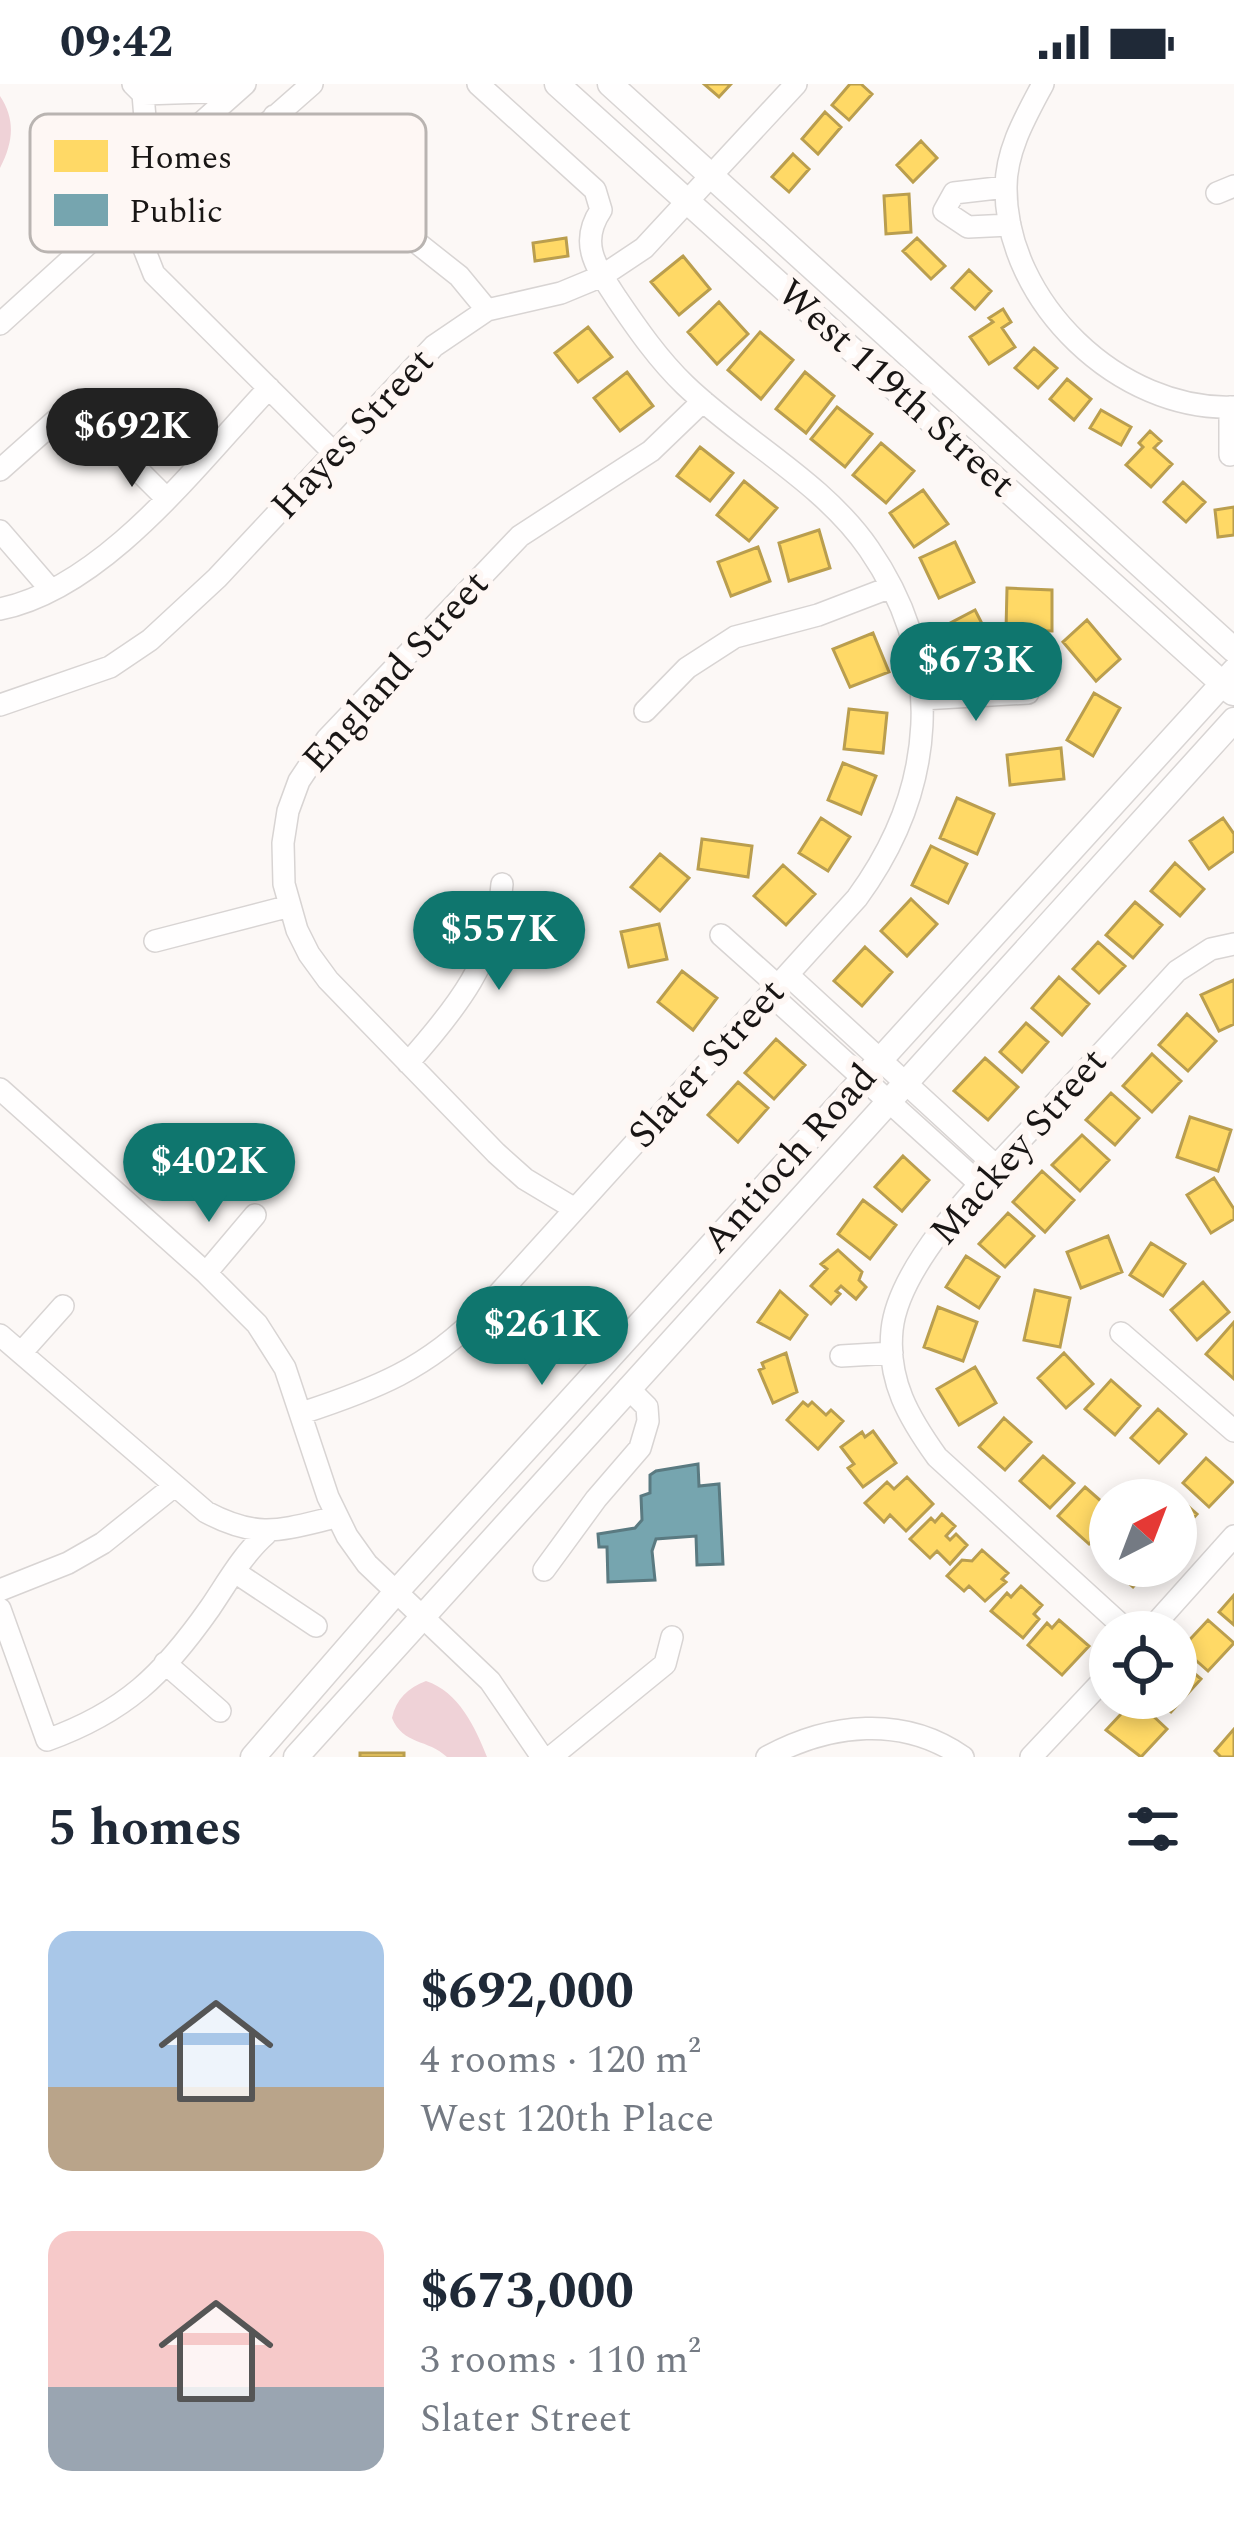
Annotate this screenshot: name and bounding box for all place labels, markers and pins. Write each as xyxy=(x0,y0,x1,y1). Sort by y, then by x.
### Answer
pin: $692K xyxy=(48,388,216,490)
pin: $673K xyxy=(892,622,1060,724)
pin: $557K xyxy=(415,891,583,993)
pin: $402K xyxy=(125,1123,293,1225)
pin: $261K xyxy=(458,1286,626,1388)

